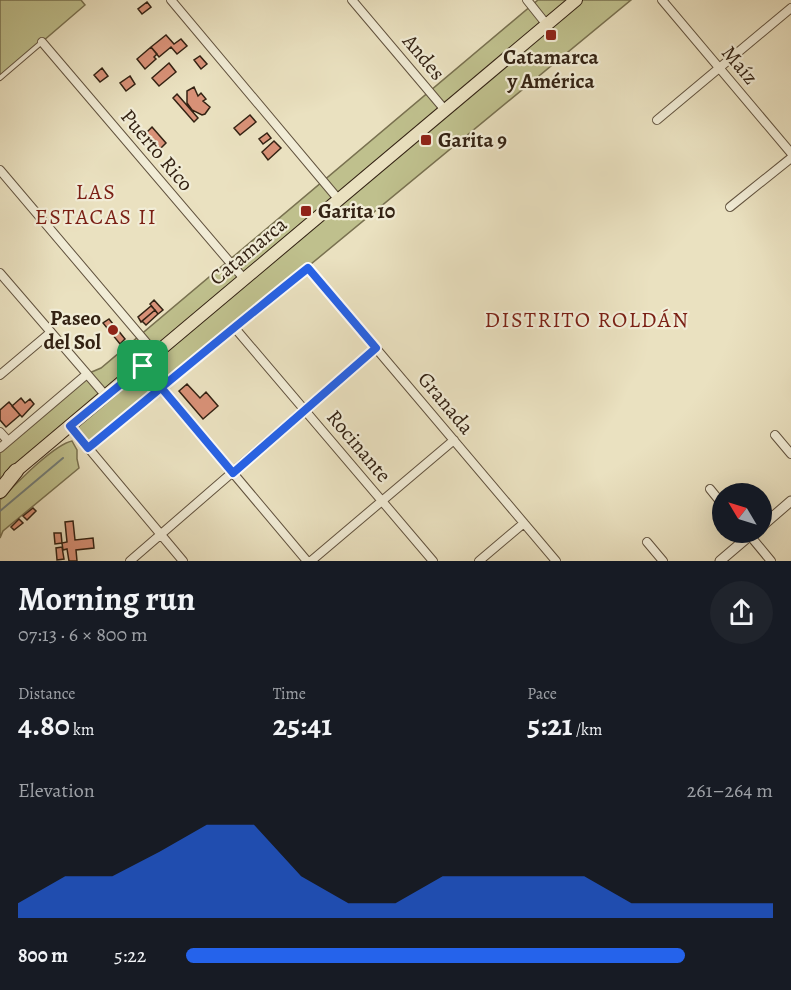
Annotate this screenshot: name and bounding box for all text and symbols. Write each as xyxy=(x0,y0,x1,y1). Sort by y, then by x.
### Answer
street label: Andes xyxy=(396,27,452,86)
marker: Catamarca y América xyxy=(544,28,558,42)
street label: Maíz xyxy=(715,40,765,90)
place label: Catamarca y América xyxy=(503,43,600,95)
street label: Puerto Rico xyxy=(114,103,200,197)
place label: Garita 9 xyxy=(438,126,507,154)
marker: Garita 9 xyxy=(419,133,433,147)
district label: LAS ESTACAS II xyxy=(35,177,157,232)
place label: Garita 10 xyxy=(318,197,396,225)
marker: Garita 10 xyxy=(299,204,313,218)
street label: Catamarca xyxy=(203,210,293,292)
place label: Paseo del Sol xyxy=(44,304,101,356)
district label: DISTRITO ROLDÁN xyxy=(485,305,689,335)
marker: Paseo del Sol xyxy=(106,323,120,337)
pin xyxy=(117,340,168,391)
icon: arrive xyxy=(126,349,159,382)
street label: Granada xyxy=(412,366,480,440)
street label: Rocinante xyxy=(320,404,398,488)
north arrow xyxy=(712,483,772,543)
map controls xyxy=(712,483,772,543)
text: Morning run xyxy=(18,576,195,621)
button: share xyxy=(710,581,773,644)
text: 07:13 · 6 × 800 m xyxy=(18,621,148,648)
text: Distance xyxy=(18,683,75,705)
text: Time xyxy=(273,683,306,705)
text: Pace xyxy=(527,683,557,705)
text: 4.80 xyxy=(18,705,70,745)
text: 25:41 xyxy=(273,705,332,745)
text: 5:21 xyxy=(527,705,573,745)
text: km xyxy=(70,719,94,741)
text: /km xyxy=(573,719,602,741)
text: Elevation xyxy=(18,777,95,804)
text: 261–264 m xyxy=(687,777,773,804)
text: 800 m xyxy=(18,942,68,969)
text: 5:22 xyxy=(114,942,146,969)

